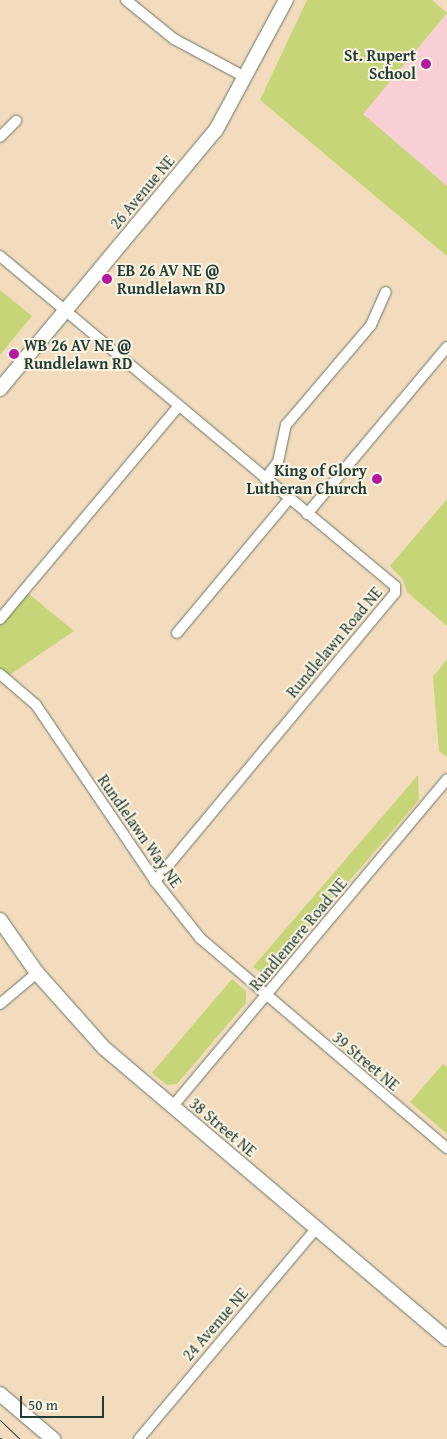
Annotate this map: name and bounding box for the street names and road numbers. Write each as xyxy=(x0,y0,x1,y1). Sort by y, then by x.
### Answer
street label: 26 Avenue NE xyxy=(106,151,178,233)
street label: Rundlelawn Road NE xyxy=(282,583,386,701)
street label: Rundlelawn Way NE xyxy=(94,771,186,891)
street label: Rundlemere Road NE xyxy=(245,874,351,994)
street label: 39 Street NE xyxy=(329,1027,403,1095)
street label: 38 Street NE xyxy=(186,1093,260,1161)
street label: 24 Avenue NE xyxy=(178,1284,252,1364)

